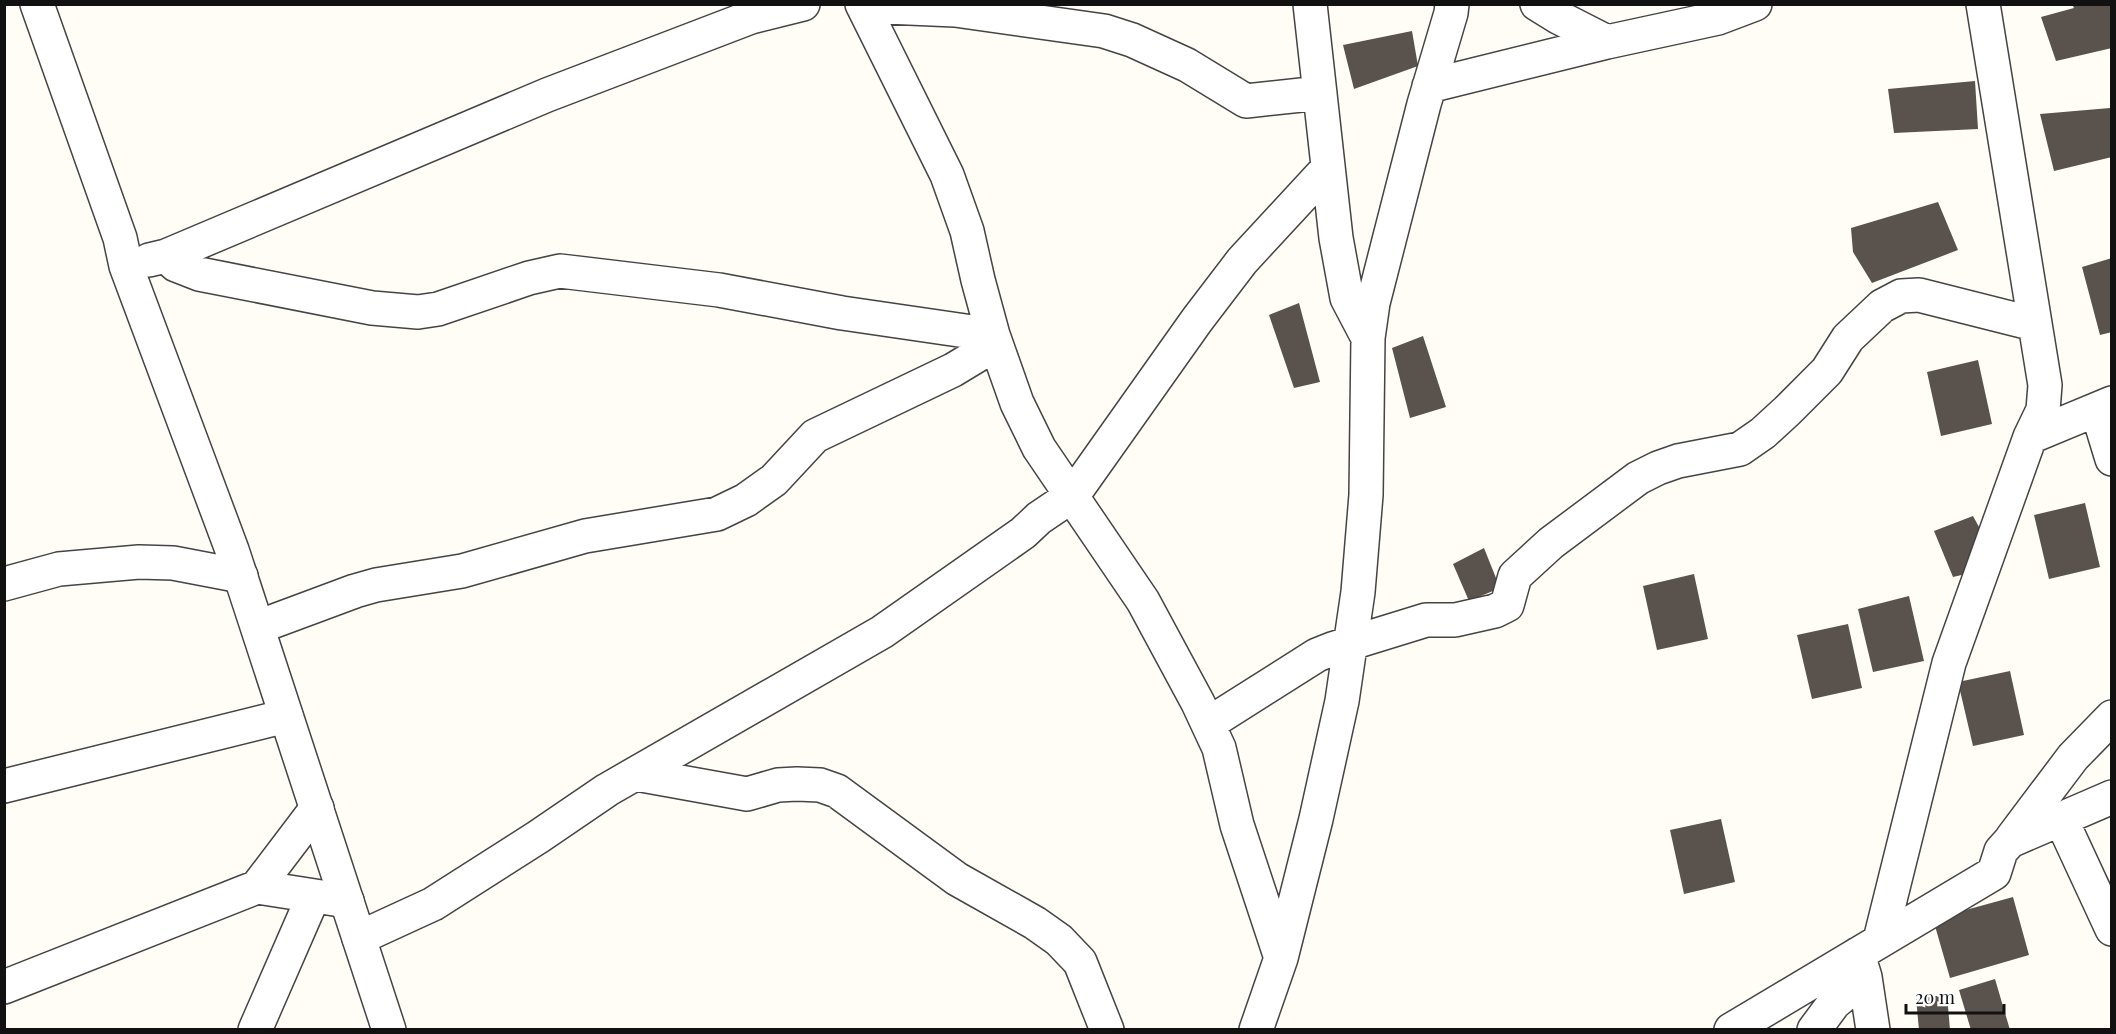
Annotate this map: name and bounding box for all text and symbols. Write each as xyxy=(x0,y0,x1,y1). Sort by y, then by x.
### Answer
scale bar xyxy=(1906,977,2004,1015)
text: 20 m xyxy=(1915,985,1955,1009)

